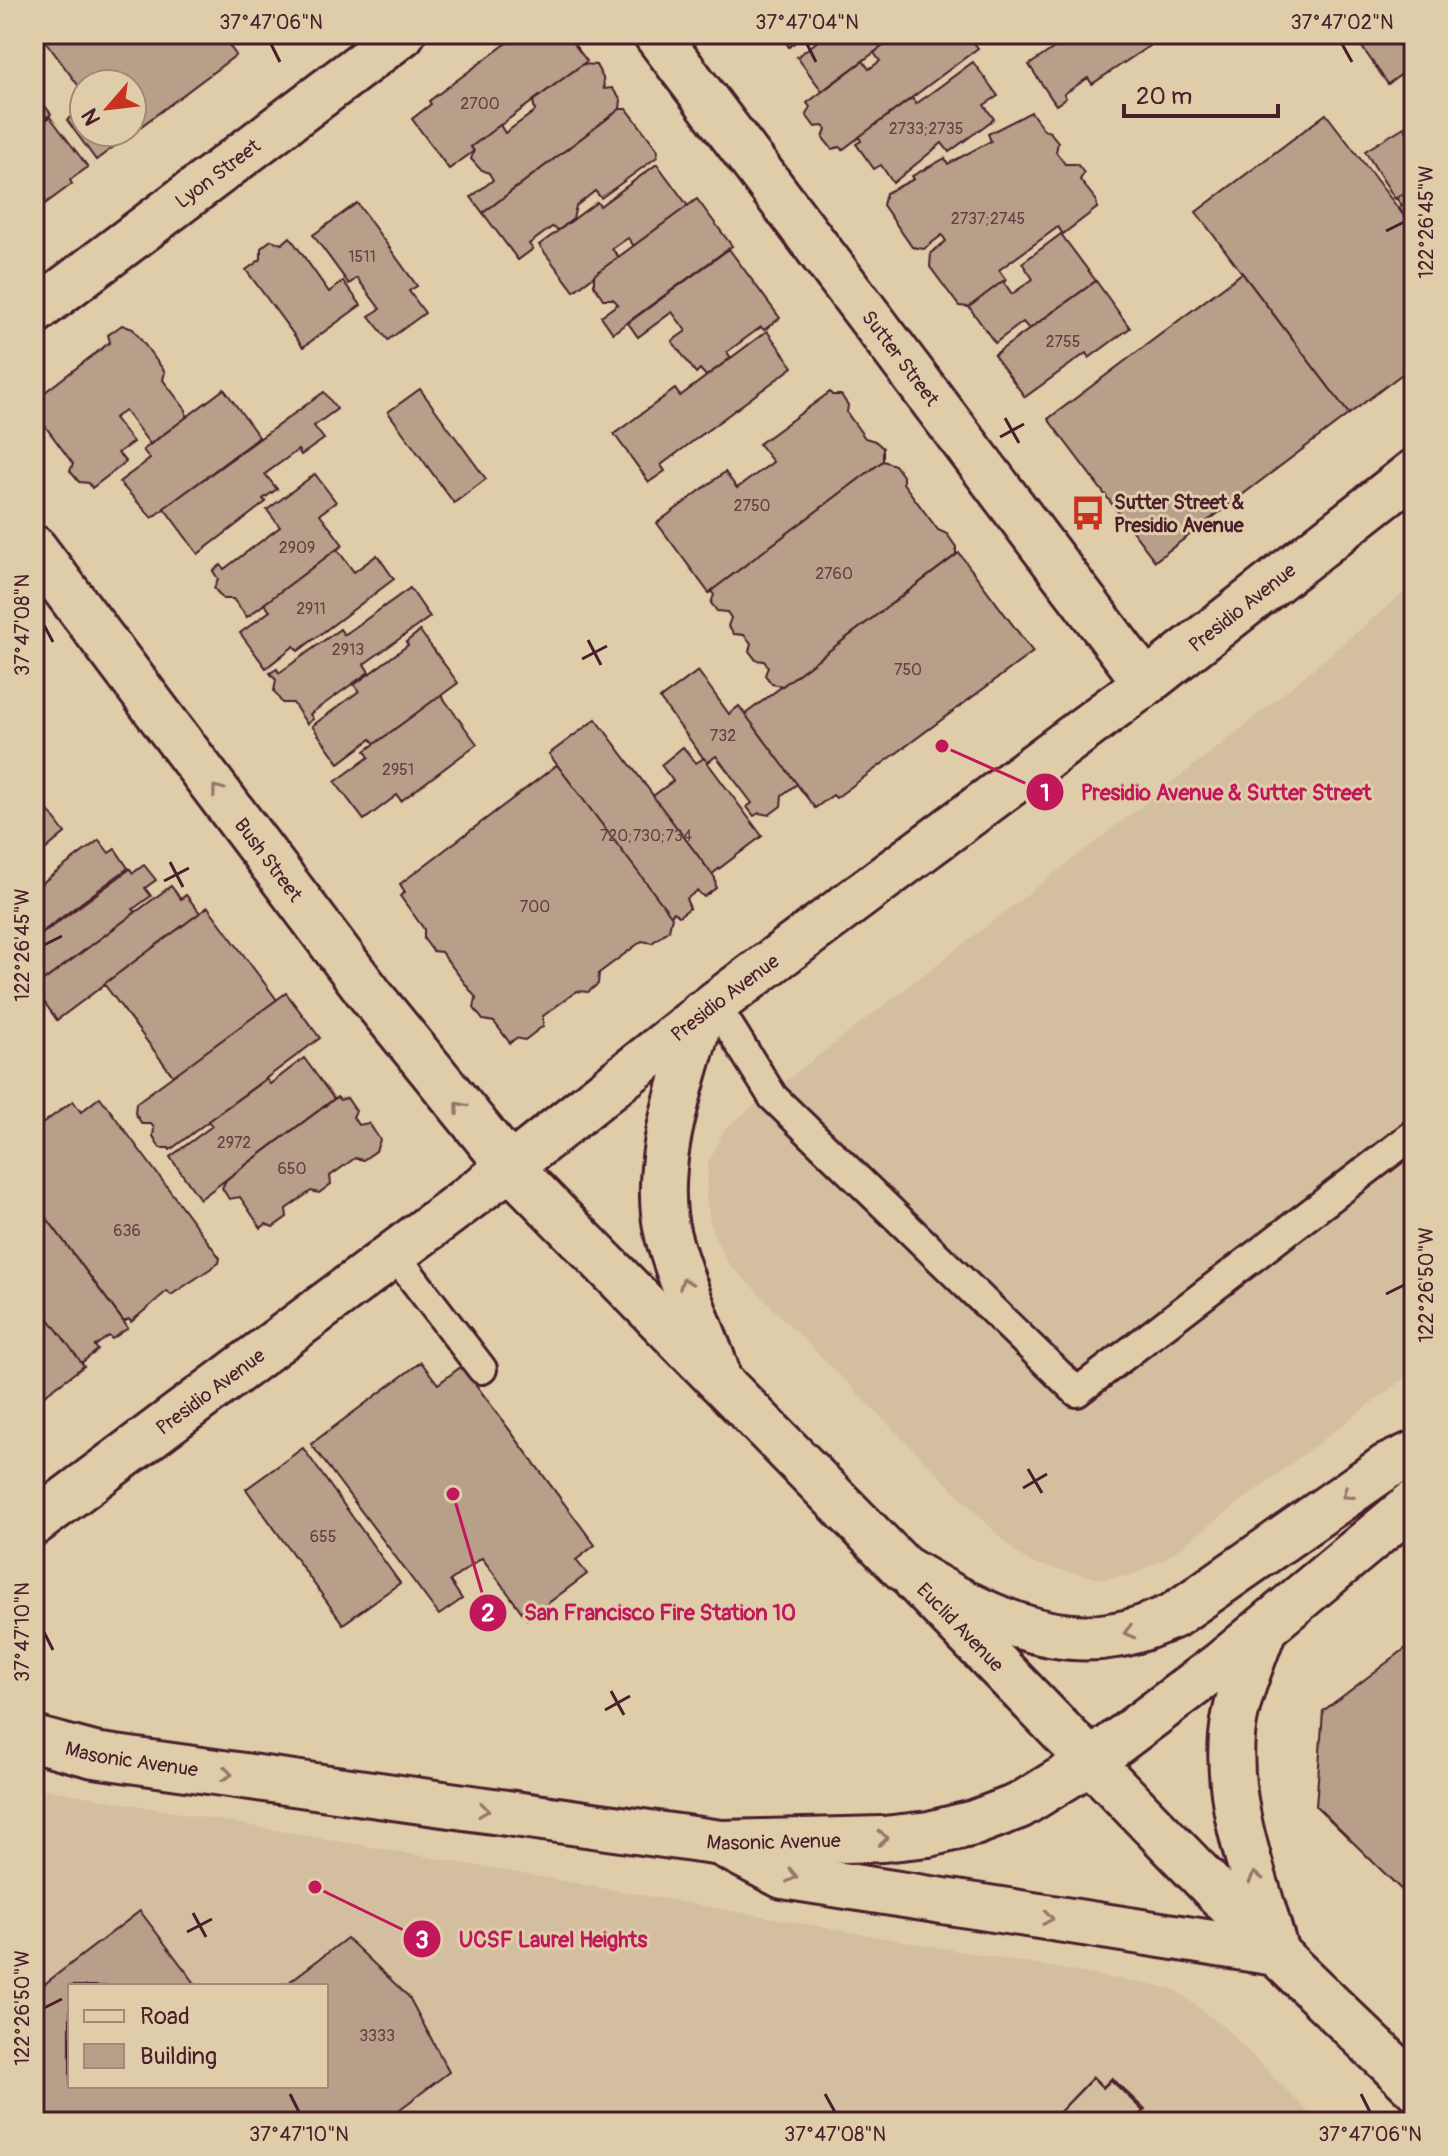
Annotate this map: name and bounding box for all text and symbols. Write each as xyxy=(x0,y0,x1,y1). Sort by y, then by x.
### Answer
text: 37°47'06"N xyxy=(219,10,323,35)
text: 37°47'04"N xyxy=(755,10,859,35)
text: 37°47'02"N xyxy=(1290,10,1394,35)
north arrow xyxy=(68,68,148,148)
scale bar xyxy=(1124,68,1278,118)
text: 20 m xyxy=(1136,82,1192,111)
house number: 2700 xyxy=(460,94,500,114)
text: N xyxy=(75,104,107,130)
house number: 2733;2735 xyxy=(889,119,963,139)
street label: Lyon Street xyxy=(170,133,266,214)
text: 122°26'45"W xyxy=(1414,165,1439,279)
house number: 2737;2745 xyxy=(951,209,1025,229)
house number: 1511 xyxy=(348,247,376,267)
street label: Sutter Street xyxy=(856,305,945,412)
house number: 2755 xyxy=(1046,332,1080,352)
place label: Sutter Street & Presidio Avenue xyxy=(1114,490,1245,538)
bus stop icon: Sutter Street & Presidio Avenue xyxy=(1069,494,1107,532)
house number: 2750 xyxy=(733,496,771,516)
house number: 2909 xyxy=(279,538,315,558)
street label: Presidio Avenue xyxy=(1184,558,1301,658)
house number: 2760 xyxy=(815,564,853,584)
text: 37°47'08"N xyxy=(10,574,35,676)
house number: 2911 xyxy=(296,599,326,619)
house number: 2913 xyxy=(332,640,364,660)
house number: 750 xyxy=(894,660,922,680)
house number: 732 xyxy=(710,726,736,746)
house number: 2951 xyxy=(382,760,414,780)
callout: Presidio Avenue & Sutter Street xyxy=(1025,769,1387,815)
text: 1 xyxy=(1040,779,1050,808)
text: Presidio Avenue & Sutter Street xyxy=(1081,779,1372,807)
one-way arrow xyxy=(212,784,226,799)
street label: Bush Street xyxy=(229,813,308,907)
house number: 720;730;734 xyxy=(600,826,692,846)
text: 122°26'45"W xyxy=(10,888,35,1002)
house number: 700 xyxy=(520,897,550,917)
street label: Presidio Avenue xyxy=(666,949,784,1047)
one-way arrow xyxy=(455,1102,470,1116)
house number: 2972 xyxy=(217,1133,251,1153)
house number: 650 xyxy=(278,1159,307,1179)
house number: 636 xyxy=(113,1221,141,1241)
text: 122°26'50"W xyxy=(1414,1227,1439,1343)
one-way arrow xyxy=(678,1277,694,1291)
street label: Presidio Avenue xyxy=(151,1343,270,1441)
one-way arrow xyxy=(1342,1484,1356,1499)
house number: 655 xyxy=(310,1527,336,1547)
street label: Euclid Avenue xyxy=(911,1577,1009,1677)
text: 37°47'10"N xyxy=(10,1582,35,1682)
callout: San Francisco Fire Station 10 xyxy=(468,1590,812,1636)
text: 2 xyxy=(481,1599,495,1628)
text: San Francisco Fire Station 10 xyxy=(524,1599,796,1627)
one-way arrow xyxy=(1122,1623,1136,1640)
street label: Masonic Avenue xyxy=(62,1736,200,1782)
one-way arrow xyxy=(220,1765,234,1782)
one-way arrow xyxy=(477,1801,491,1818)
street label: Masonic Avenue xyxy=(705,1828,841,1856)
one-way arrow xyxy=(877,1830,890,1847)
one-way arrow xyxy=(784,1867,798,1884)
one-way arrow xyxy=(1248,1871,1264,1885)
one-way arrow xyxy=(1041,1908,1055,1925)
callout: UCSF Laurel Heights xyxy=(402,1916,663,1962)
text: 3 xyxy=(415,1926,429,1955)
text: UCSF Laurel Heights xyxy=(459,1926,647,1954)
text: 122°26'50"W xyxy=(10,1950,35,2066)
legend xyxy=(68,1984,328,2088)
text: Road xyxy=(140,2002,190,2031)
house number: 3333 xyxy=(359,2026,395,2046)
text: Building xyxy=(140,2042,217,2071)
text: 37°47'10"N xyxy=(249,2122,349,2147)
text: 37°47'08"N xyxy=(784,2122,886,2147)
text: 37°47'06"N xyxy=(1318,2122,1422,2147)

